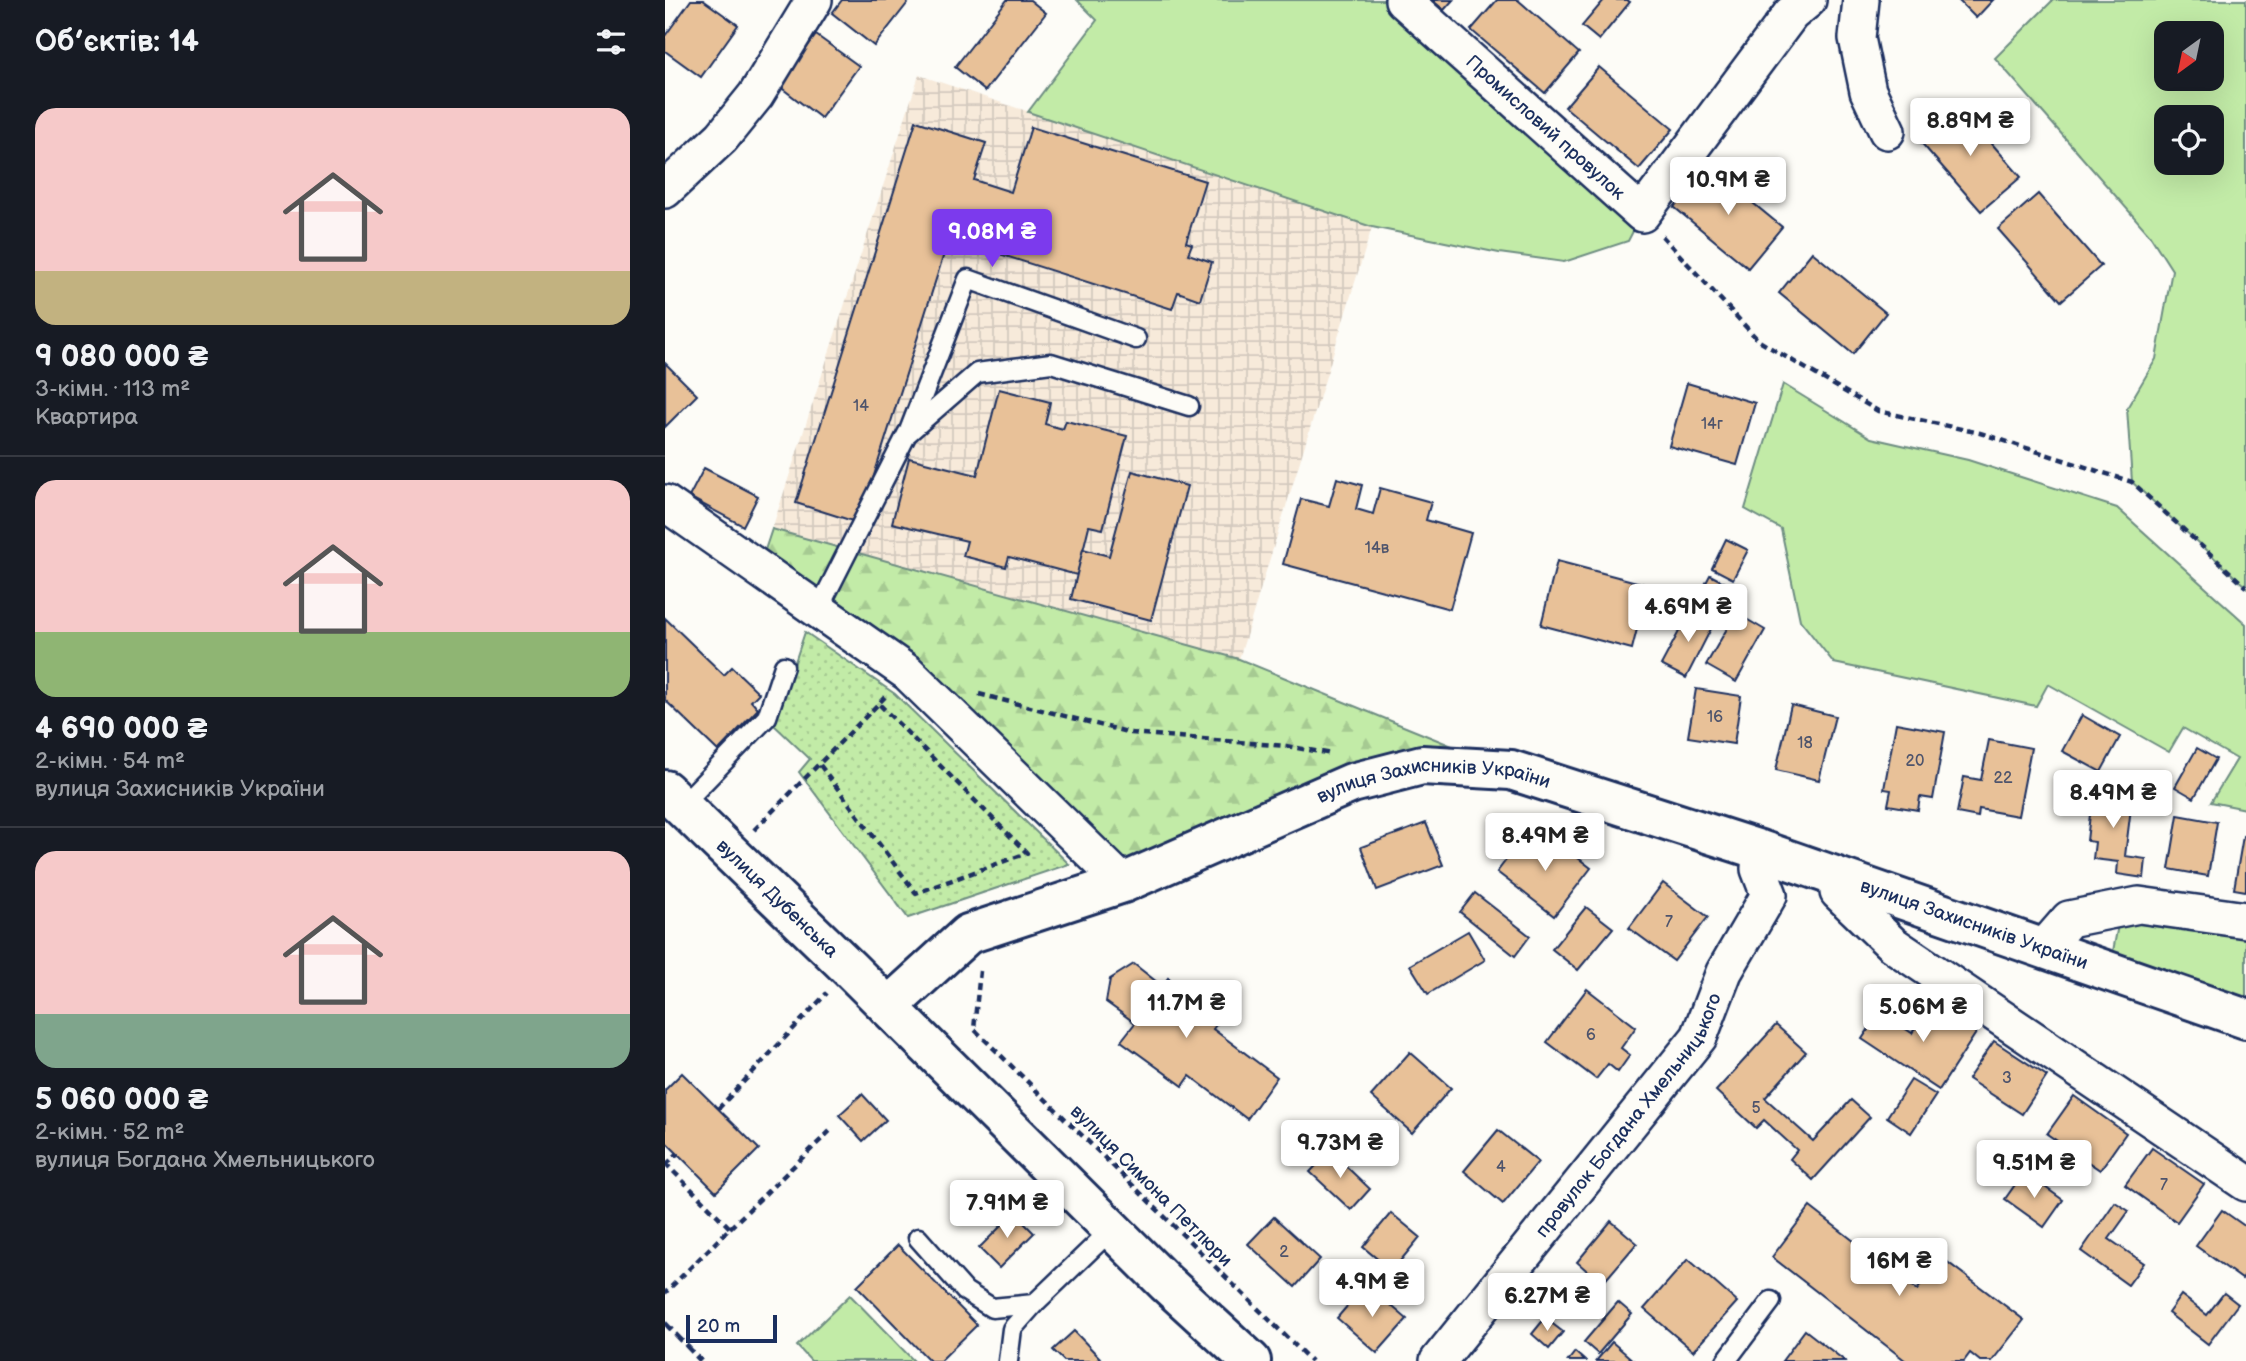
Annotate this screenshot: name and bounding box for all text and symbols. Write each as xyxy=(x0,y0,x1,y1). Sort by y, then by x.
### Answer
north arrow xyxy=(2154,21,2224,91)
map controls xyxy=(2154,21,2224,175)
icon: filters xyxy=(592,23,630,61)
text: Об’єктів: 14 xyxy=(35,24,199,60)
street label: Промисловий провулок xyxy=(1461,50,1630,205)
pin: 8.89M ₴ xyxy=(1905,99,2035,158)
button: locate xyxy=(2154,105,2224,175)
text: 8.89M ₴ xyxy=(1926,107,2014,135)
icon: home xyxy=(270,154,396,280)
pin: 10.9M ₴ xyxy=(1663,158,1793,217)
text: 10.9M ₴ xyxy=(1686,166,1770,194)
pin: 9.08M ₴ xyxy=(927,210,1057,269)
text: 9.08M ₴ xyxy=(948,218,1036,246)
text: 9 080 000 ₴ xyxy=(35,339,208,375)
text: 3-кімн. · 113 m² xyxy=(35,375,190,403)
house number: 14 xyxy=(853,397,869,416)
text: Квартира xyxy=(35,403,138,431)
house number: 14г xyxy=(1701,415,1723,434)
icon: home xyxy=(270,526,396,652)
house number: 14в xyxy=(1365,539,1390,558)
pin: 4.69M ₴ xyxy=(1623,584,1753,644)
text: 4.69M ₴ xyxy=(1644,593,1732,621)
house number: 16 xyxy=(1707,708,1723,727)
text: 4 690 000 ₴ xyxy=(35,711,208,747)
house number: 18 xyxy=(1797,734,1813,753)
text: 2-кімн. · 54 m² xyxy=(35,747,185,775)
house number: 20 xyxy=(1906,752,1924,771)
street label: вулиця Захисників України xyxy=(1313,753,1554,808)
house number: 22 xyxy=(1994,769,2013,788)
pin: 8.49M ₴ xyxy=(2048,770,2178,830)
text: вулиця Захисників України xyxy=(35,775,325,803)
text: 8.49M ₴ xyxy=(2069,779,2157,807)
pin: 8.49M ₴ xyxy=(1480,814,1610,873)
text: 8.49M ₴ xyxy=(1501,822,1589,850)
street label: вулиця Дубенська xyxy=(711,834,843,963)
street label: вулиця Захисників України xyxy=(1857,874,2091,975)
icon: home xyxy=(270,897,396,1023)
house number: 7 xyxy=(1665,913,1673,932)
pin: 11.7M ₴ xyxy=(1121,981,1251,1040)
pin: 5.06M ₴ xyxy=(1858,984,1988,1044)
text: 11.7M ₴ xyxy=(1147,989,1225,1017)
street label: провулок Богдана Хмельницького xyxy=(1531,990,1726,1242)
text: 5.06M ₴ xyxy=(1879,993,1967,1021)
house number: 6 xyxy=(1586,1026,1596,1045)
house number: 3 xyxy=(2002,1069,2012,1088)
text: 5 060 000 ₴ xyxy=(35,1082,208,1118)
house number: 5 xyxy=(1751,1099,1761,1118)
street label: вулиця Симона Петлюри xyxy=(1065,1100,1237,1272)
text: 2-кімн. · 52 m² xyxy=(35,1118,184,1146)
pin: 9.73M ₴ xyxy=(1275,1120,1405,1180)
text: 9.73M ₴ xyxy=(1297,1129,1383,1157)
pin: 9.51M ₴ xyxy=(1969,1140,2099,1200)
text: вулиця Богдана Хмельницького xyxy=(35,1146,375,1174)
text: 9.51M ₴ xyxy=(1993,1149,2075,1177)
house number: 4 xyxy=(1496,1158,1506,1177)
house number: 7 xyxy=(2160,1176,2168,1195)
pin: 7.91M ₴ xyxy=(942,1180,1072,1240)
text: 7.91M ₴ xyxy=(966,1189,1048,1217)
pin: 16M ₴ xyxy=(1850,1238,1948,1298)
house number: 2 xyxy=(1279,1243,1289,1262)
text: 16M ₴ xyxy=(1867,1247,1932,1275)
pin: 4.9M ₴ xyxy=(1315,1260,1429,1319)
text: 4.9M ₴ xyxy=(1335,1268,1409,1296)
pin: 6.27M ₴ xyxy=(1482,1274,1612,1333)
text: 6.27M ₴ xyxy=(1504,1282,1590,1310)
scale bar xyxy=(686,1312,777,1344)
text: 20 m xyxy=(697,1315,740,1338)

